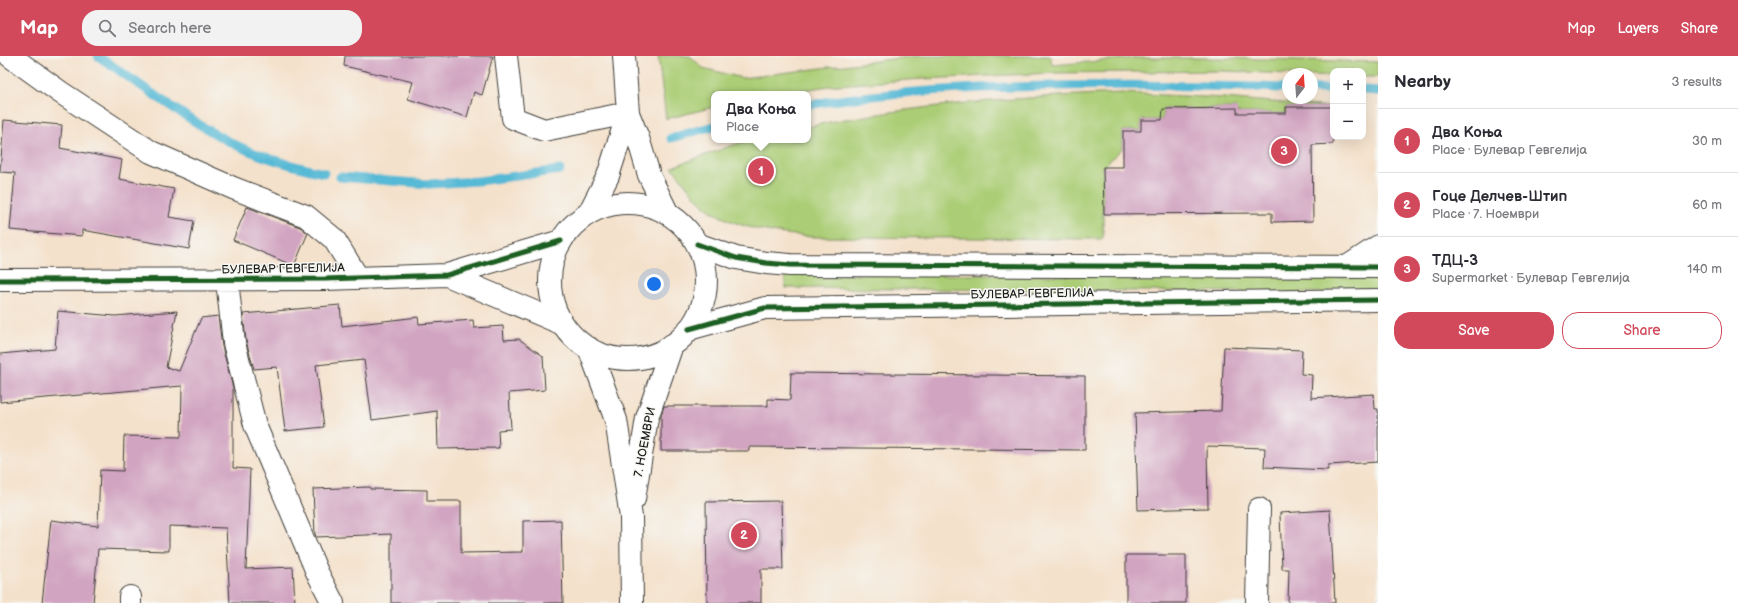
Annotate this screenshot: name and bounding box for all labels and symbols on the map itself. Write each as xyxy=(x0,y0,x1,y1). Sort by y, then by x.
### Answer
north arrow xyxy=(1282,68,1318,104)
pin: 3 xyxy=(1271,136,1297,166)
pin: 1 xyxy=(748,156,774,186)
street label: БУЛЕВАР ГЕВГЕЛИЈА xyxy=(221,260,345,278)
your location xyxy=(644,274,664,294)
street label: БУЛЕВАР ГЕВГЕЛИЈА xyxy=(970,285,1094,303)
street label: 7. НОЕМВРИ xyxy=(631,406,659,478)
pin: 2 xyxy=(731,520,757,550)

